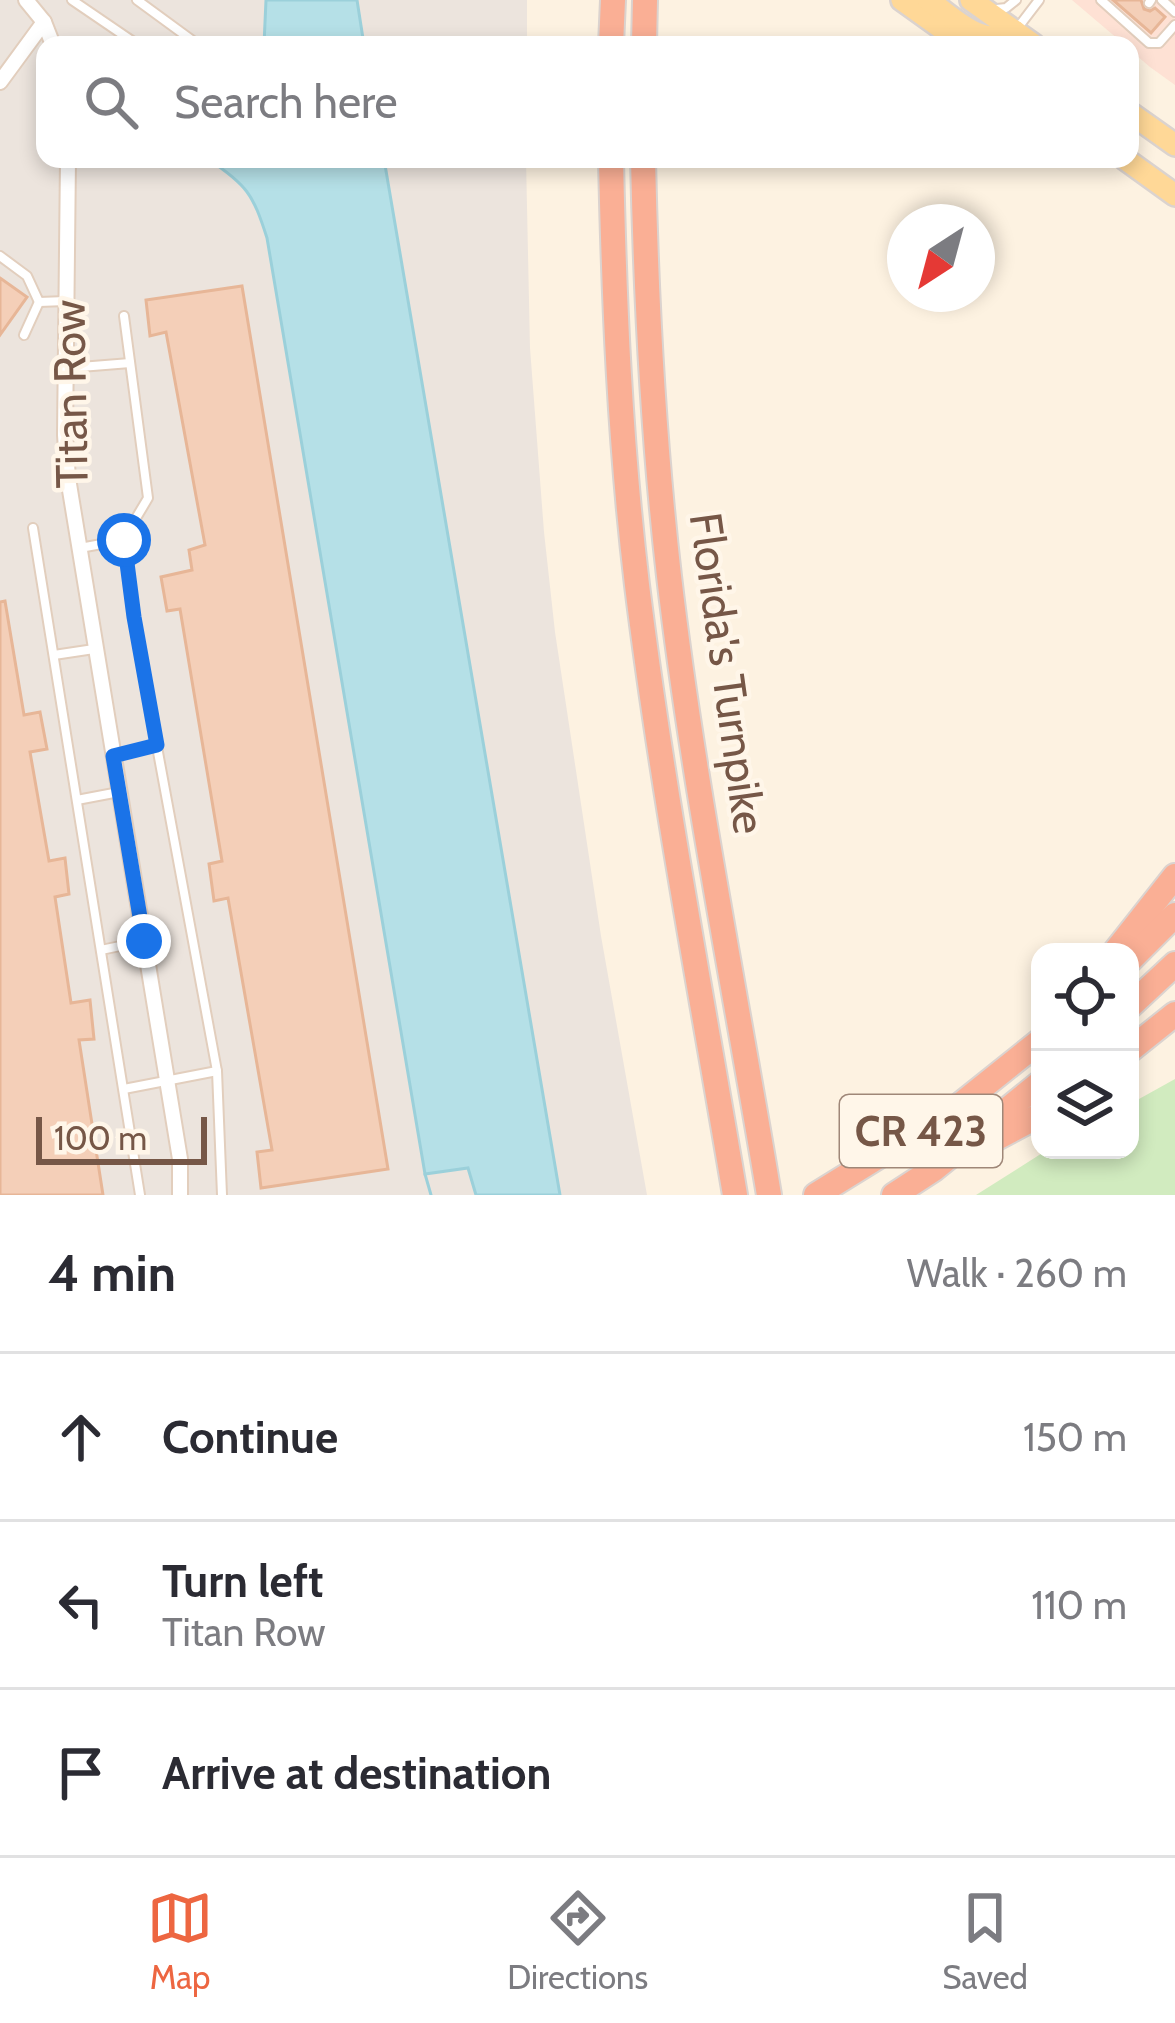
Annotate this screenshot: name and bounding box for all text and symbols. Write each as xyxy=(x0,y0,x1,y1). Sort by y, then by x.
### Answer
search box xyxy=(36,36,1139,168)
icon: search xyxy=(78,69,144,135)
text: Search here xyxy=(174,75,398,129)
north arrow xyxy=(887,204,995,312)
street label: Titan Row xyxy=(41,299,99,489)
street label: Florida's Turnpike xyxy=(679,509,777,837)
route start xyxy=(97,513,151,567)
route end xyxy=(117,914,171,968)
map controls xyxy=(1031,943,1139,1159)
button: locate xyxy=(1031,943,1139,1051)
button: layers xyxy=(1031,1051,1139,1159)
road number: CR 423 xyxy=(840,1095,1002,1167)
scale bar xyxy=(36,1111,207,1164)
text: 100 m xyxy=(54,1118,147,1158)
text: 4 min xyxy=(48,1242,176,1304)
text: Walk · 260 m xyxy=(907,1249,1127,1297)
icon: ahead xyxy=(48,1404,114,1470)
text: Continue xyxy=(162,1410,338,1464)
text: 150 m xyxy=(1023,1413,1127,1461)
text: Turn left xyxy=(162,1554,324,1608)
icon: left xyxy=(48,1572,114,1638)
text: 110 m xyxy=(1031,1581,1127,1629)
text: Titan Row xyxy=(162,1608,325,1656)
icon: arrive xyxy=(48,1740,114,1806)
text: Arrive at destination xyxy=(162,1746,551,1800)
tab: Map xyxy=(147,1885,213,1997)
tab: Directions xyxy=(507,1885,648,1997)
tab: Saved xyxy=(942,1885,1028,1997)

